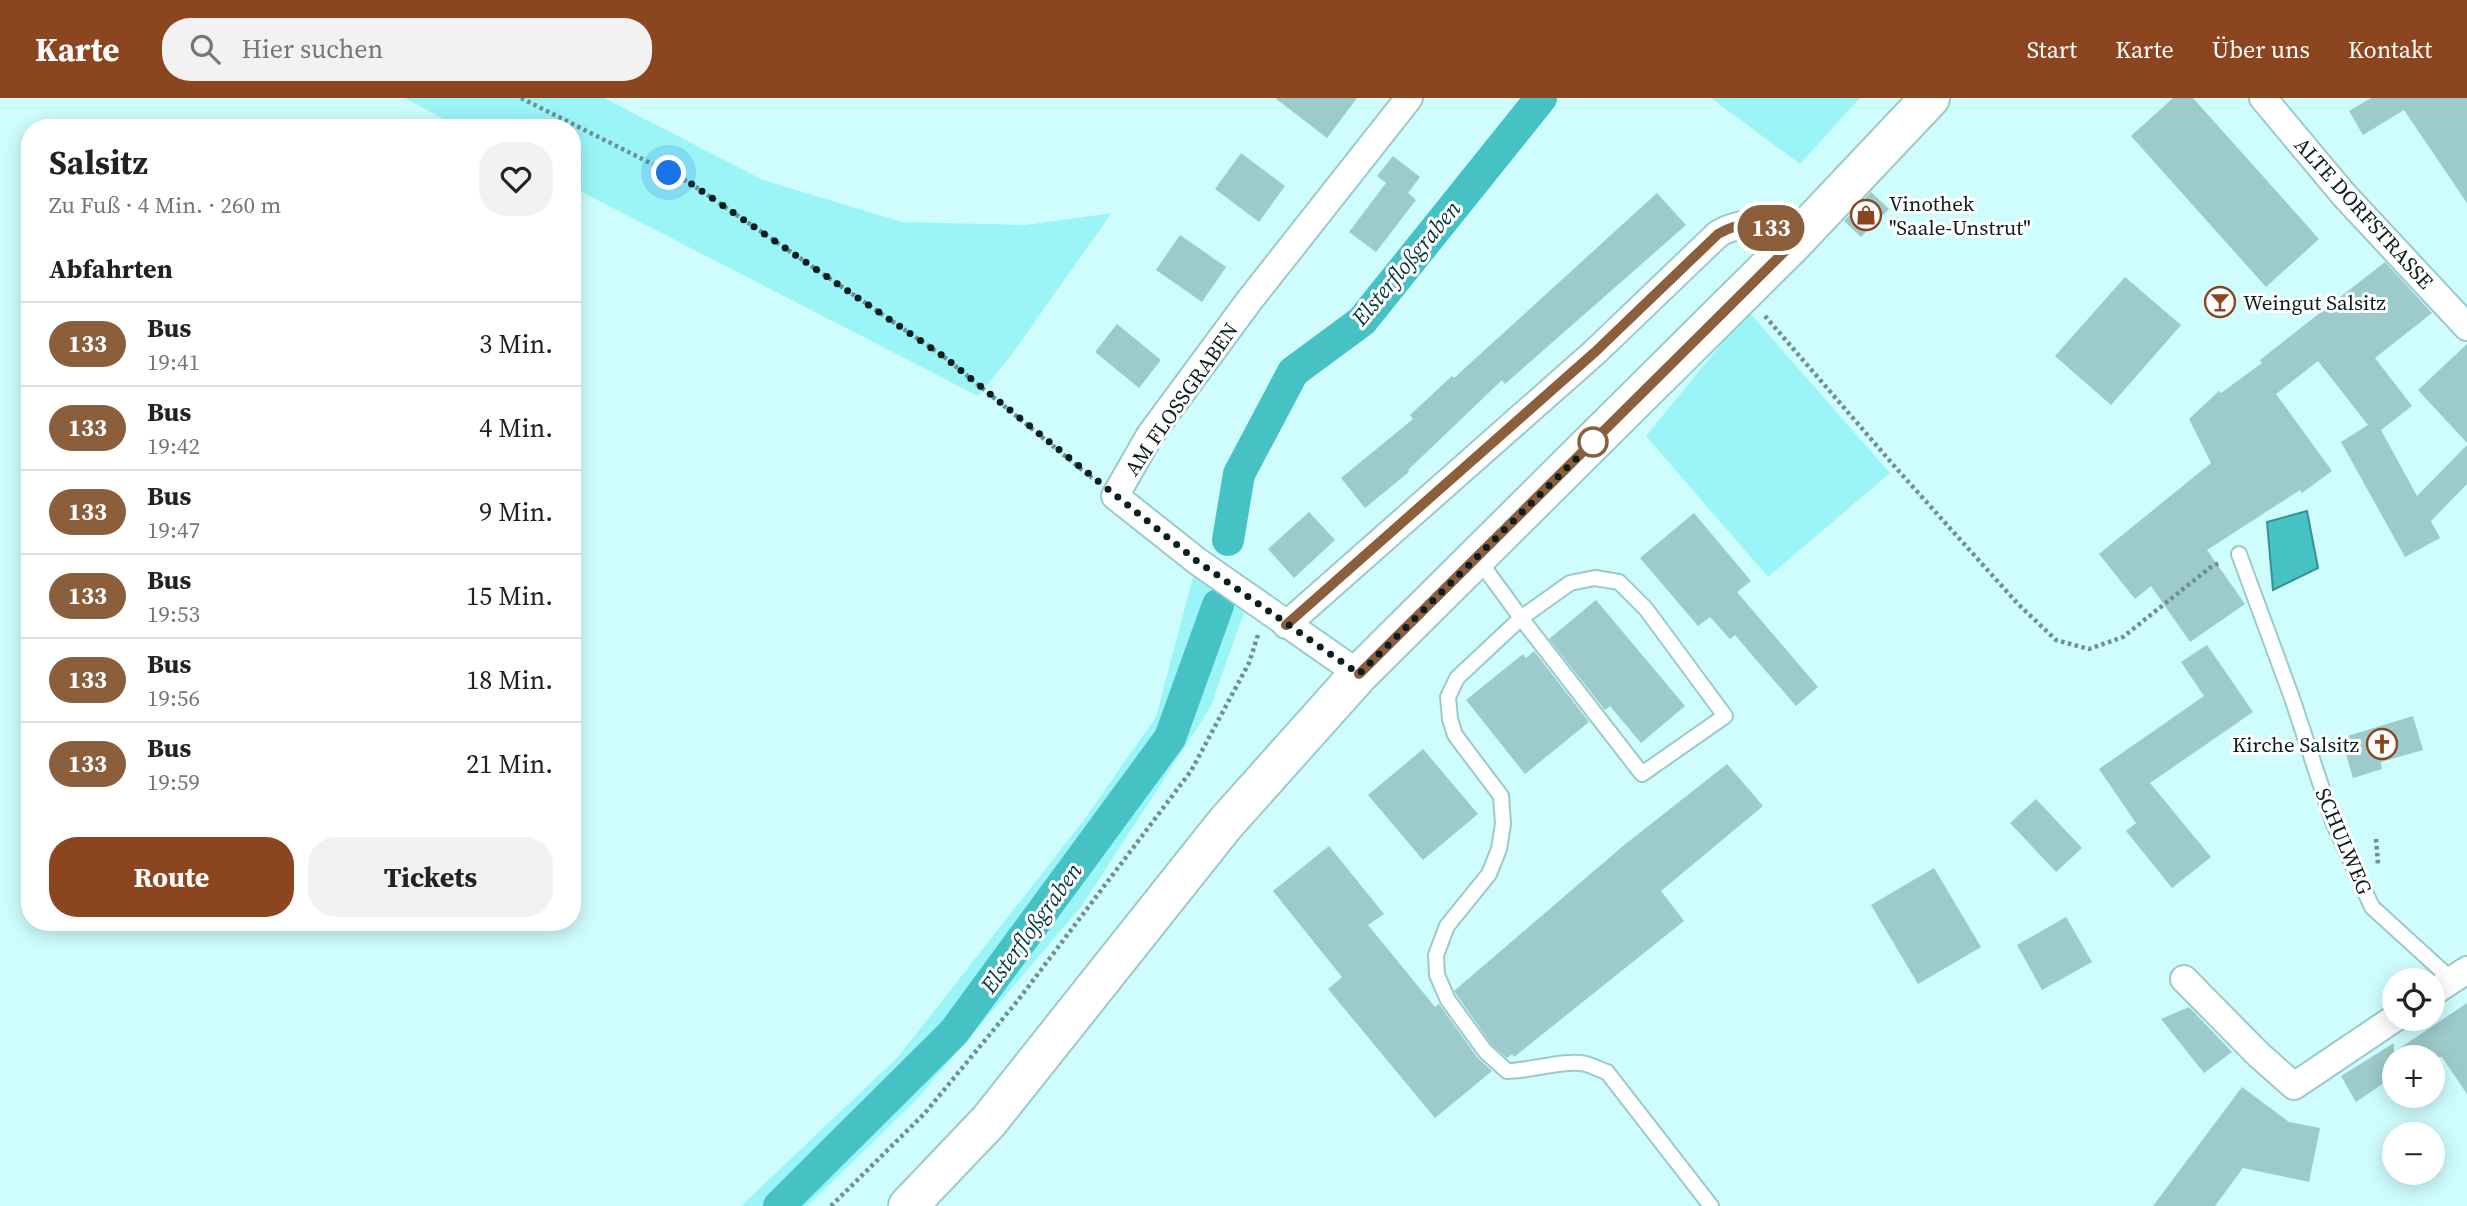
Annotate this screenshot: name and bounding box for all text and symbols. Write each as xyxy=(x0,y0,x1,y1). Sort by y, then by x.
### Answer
search box xyxy=(162,18,652,81)
text: Karte xyxy=(35,27,120,72)
icon: search xyxy=(186,30,224,68)
text: Hier suchen xyxy=(242,31,383,67)
text: Start xyxy=(2027,33,2077,66)
text: Karte xyxy=(2115,33,2174,66)
text: Über uns xyxy=(2212,33,2310,66)
text: Kontakt xyxy=(2348,33,2432,66)
street label: ALTE DORFSTRASSE xyxy=(2288,131,2440,295)
text: Salsitz xyxy=(49,140,148,185)
button: heart xyxy=(479,142,553,216)
your location xyxy=(651,155,686,190)
text: Zu Fuß · 4 Min. · 260 m xyxy=(49,189,281,221)
place label: Vinothek "Saale-Unstrut" xyxy=(1889,189,2031,242)
water label: Elsterfloßgraben xyxy=(1344,194,1468,333)
shop icon: Vinothek "Saale-Unstrut" xyxy=(1849,198,1883,232)
line badge: 133 xyxy=(1731,205,1811,251)
text: 133 xyxy=(1751,211,1791,244)
text: Abfahrten xyxy=(49,251,173,287)
bar icon: Weingut Salsitz xyxy=(2203,285,2237,319)
place label: Weingut Salsitz xyxy=(2243,288,2386,317)
text: Bus xyxy=(147,310,191,346)
street label: AM FLOSSGRABEN xyxy=(1117,317,1245,481)
text: 3 Min. xyxy=(479,326,553,362)
text: 133 xyxy=(68,327,107,360)
text: 19:41 xyxy=(147,346,200,378)
text: Bus xyxy=(147,394,191,430)
text: 4 Min. xyxy=(479,410,553,446)
text: 133 xyxy=(68,411,107,444)
unlabelled marker xyxy=(1578,427,1608,457)
text: 19:42 xyxy=(147,430,200,462)
text: Bus xyxy=(147,478,191,514)
text: 9 Min. xyxy=(479,494,553,530)
text: 133 xyxy=(68,495,107,528)
text: 19:47 xyxy=(147,514,200,546)
text: Bus xyxy=(147,562,191,598)
text: 15 Min. xyxy=(466,578,553,614)
text: 133 xyxy=(68,579,107,612)
text: 19:53 xyxy=(147,598,200,630)
text: Bus xyxy=(147,646,191,682)
text: 18 Min. xyxy=(466,662,553,698)
text: 133 xyxy=(68,663,107,696)
text: 19:56 xyxy=(147,682,200,714)
church icon: Kirche Salsitz xyxy=(2365,727,2399,761)
text: Bus xyxy=(147,730,191,766)
place label: Kirche Salsitz xyxy=(2232,730,2359,759)
text: 21 Min. xyxy=(466,746,553,782)
text: 133 xyxy=(68,747,107,780)
text: 19:59 xyxy=(147,766,200,798)
street label: SCHULWEG xyxy=(2309,783,2379,899)
button: Route xyxy=(49,837,294,917)
button: Tickets xyxy=(308,837,553,917)
water label: Elsterfloßgraben xyxy=(972,856,1089,1001)
map controls xyxy=(2382,968,2445,1185)
button: locate xyxy=(2382,968,2445,1031)
button: + xyxy=(2382,1045,2445,1108)
button: − xyxy=(2382,1122,2445,1185)

